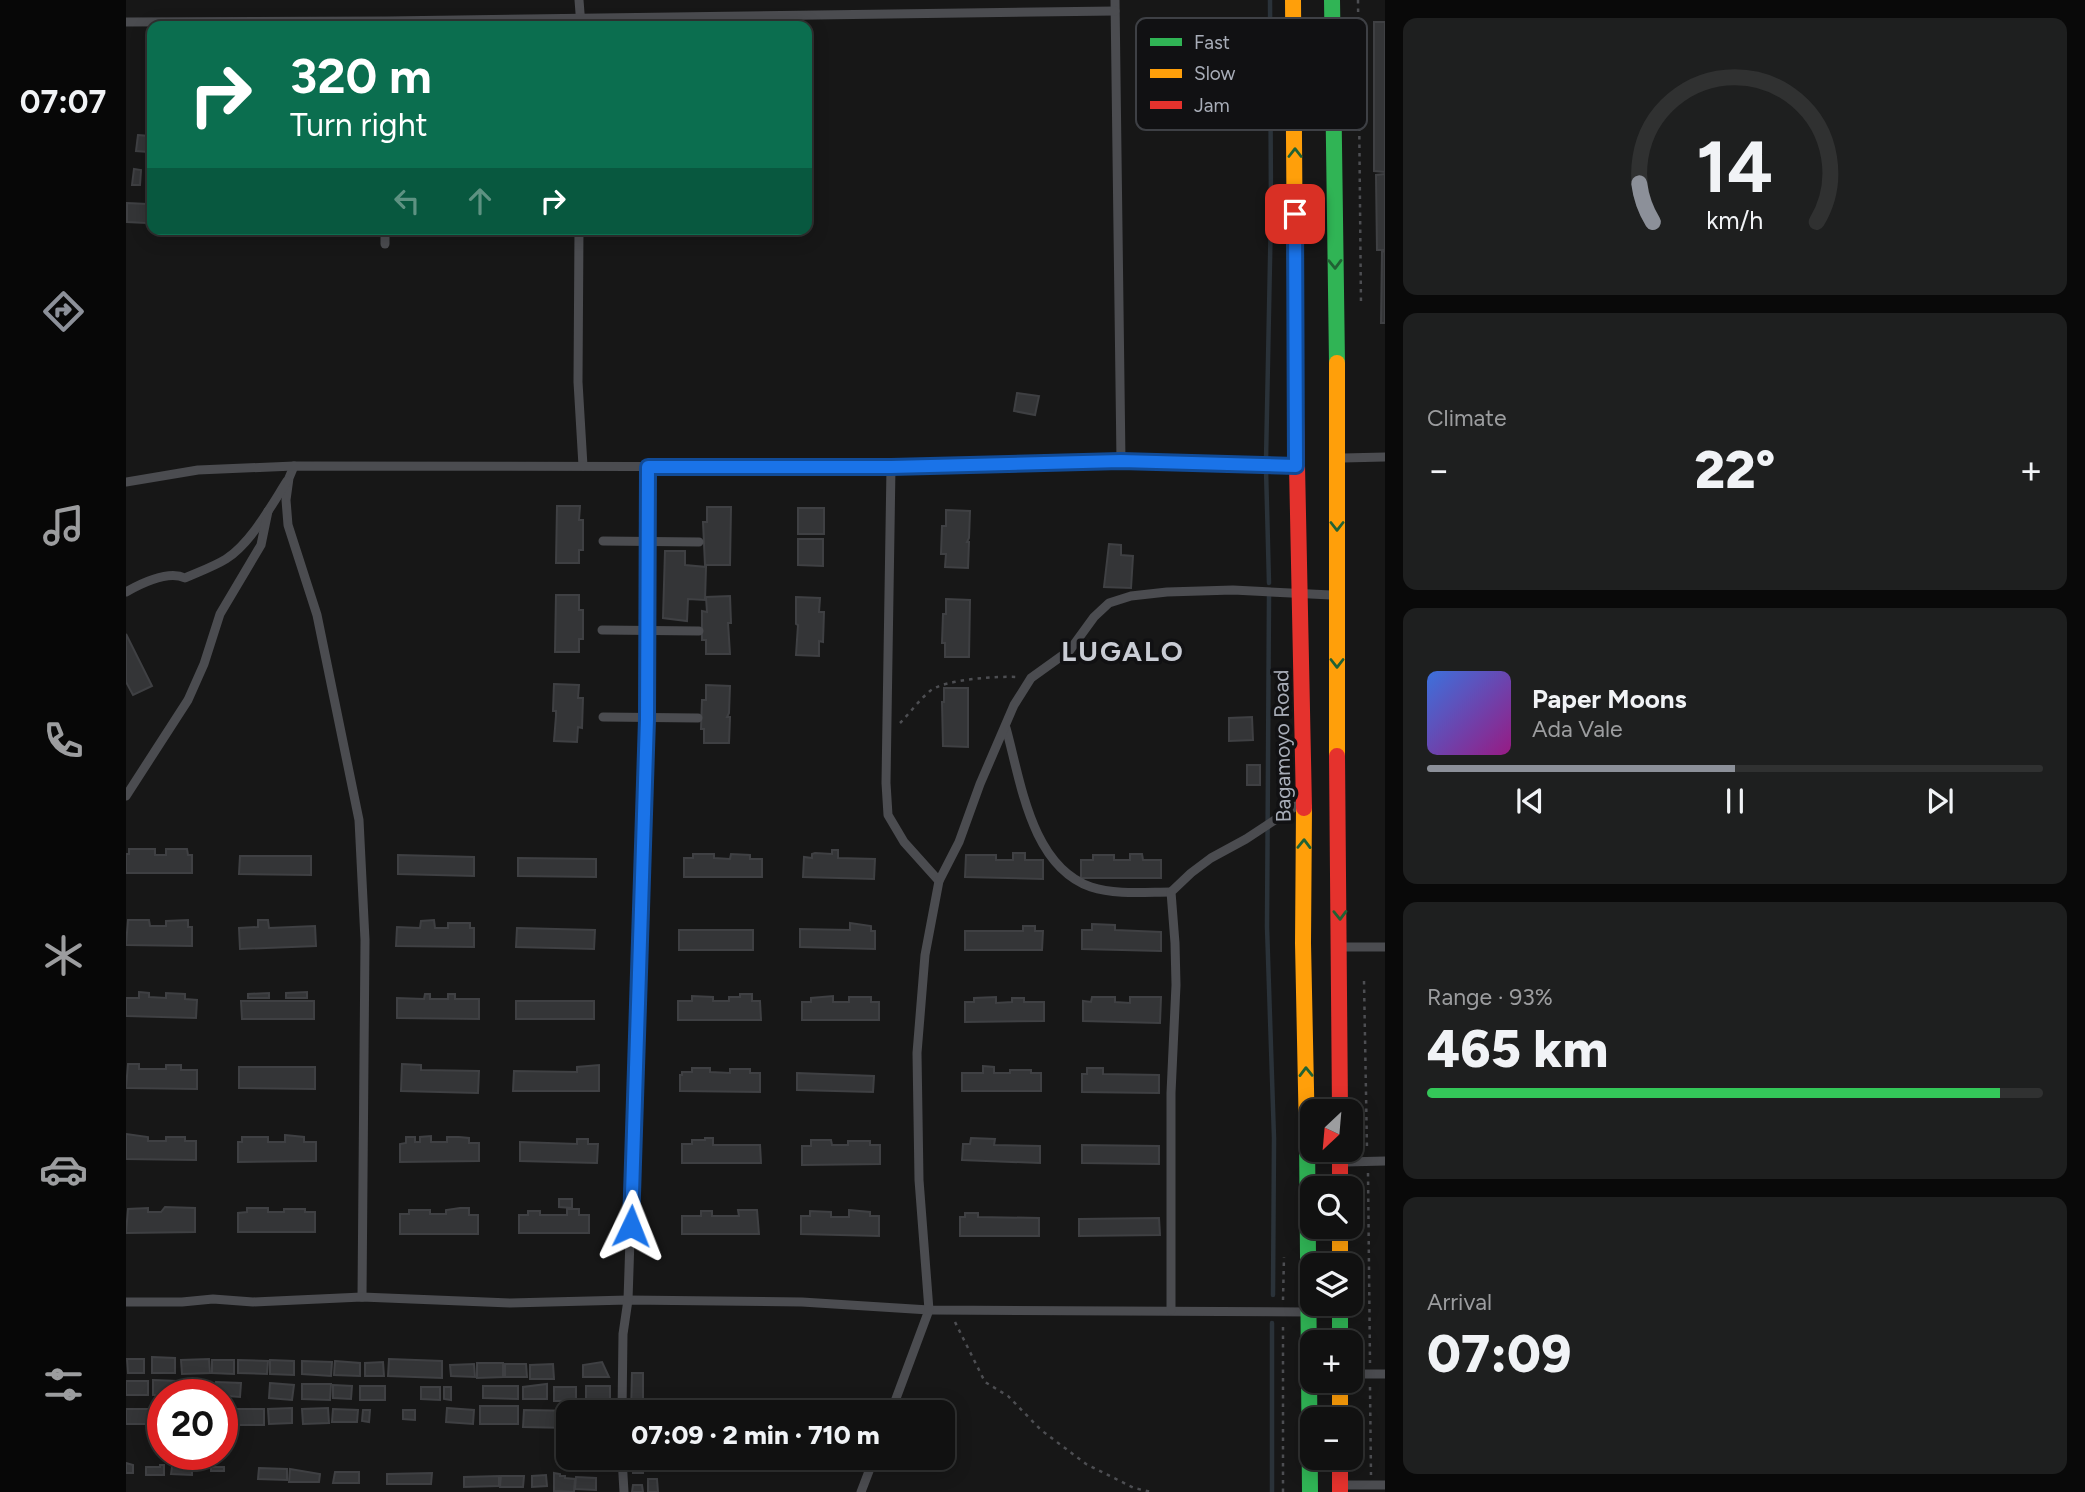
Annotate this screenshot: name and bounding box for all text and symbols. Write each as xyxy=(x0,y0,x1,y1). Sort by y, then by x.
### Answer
legend xyxy=(1136,18,1367,130)
text: Fast xyxy=(1194,31,1230,54)
text: 320 m xyxy=(290,46,432,105)
icon: right xyxy=(175,49,266,140)
text: Slow xyxy=(1194,62,1236,85)
text: 07:07 xyxy=(20,83,106,121)
text: Jam xyxy=(1194,94,1230,117)
text: Turn right xyxy=(290,106,428,144)
text: 14 xyxy=(1697,124,1773,211)
one-way arrow xyxy=(1287,147,1303,157)
icon: left xyxy=(388,182,426,220)
icon: ahead xyxy=(461,182,499,220)
icon: right xyxy=(534,182,572,220)
pin xyxy=(1265,184,1325,244)
icon: arrive xyxy=(1276,195,1314,233)
text: km/h xyxy=(1706,205,1764,235)
one-way arrow xyxy=(1327,259,1343,270)
icon: directions xyxy=(39,287,88,336)
text: Climate xyxy=(1427,404,1506,432)
text: 22° xyxy=(1694,439,1776,501)
text: − xyxy=(1427,447,1451,493)
text: + xyxy=(2019,447,2043,493)
icon: music xyxy=(39,501,88,550)
one-way arrow xyxy=(1329,521,1345,532)
district label: LUGALO xyxy=(1061,634,1185,668)
one-way arrow xyxy=(1329,659,1345,669)
street label: Bagamoyo Road xyxy=(1268,669,1296,823)
text: Paper Moons xyxy=(1532,683,1687,715)
text: Ada Vale xyxy=(1532,715,1623,743)
icon: phone xyxy=(39,716,88,765)
icon: previous xyxy=(1511,782,1549,820)
icon: pause xyxy=(1716,782,1754,820)
icon: next xyxy=(1921,782,1959,820)
one-way arrow xyxy=(1296,838,1312,849)
one-way arrow xyxy=(1332,910,1347,921)
icon: climate xyxy=(39,931,88,980)
text: Range · 93% xyxy=(1427,983,1553,1011)
text: 465 km xyxy=(1427,1018,1608,1080)
one-way arrow xyxy=(1298,1066,1314,1076)
north arrow xyxy=(1300,1099,1363,1162)
map controls xyxy=(1300,1099,1363,1470)
icon: car xyxy=(39,1145,88,1194)
button: search xyxy=(1300,1176,1363,1239)
position arrow xyxy=(594,1189,668,1263)
button: layers xyxy=(1300,1253,1363,1316)
text: Arrival xyxy=(1427,1288,1492,1316)
text: 07:09 xyxy=(1427,1323,1571,1385)
button: + xyxy=(1300,1330,1363,1393)
icon: filters xyxy=(39,1360,88,1409)
speed limit sign: 20 xyxy=(147,1379,238,1470)
button: − xyxy=(1300,1407,1363,1470)
text: 07:09 · 2 min · 710 m xyxy=(631,1419,880,1451)

